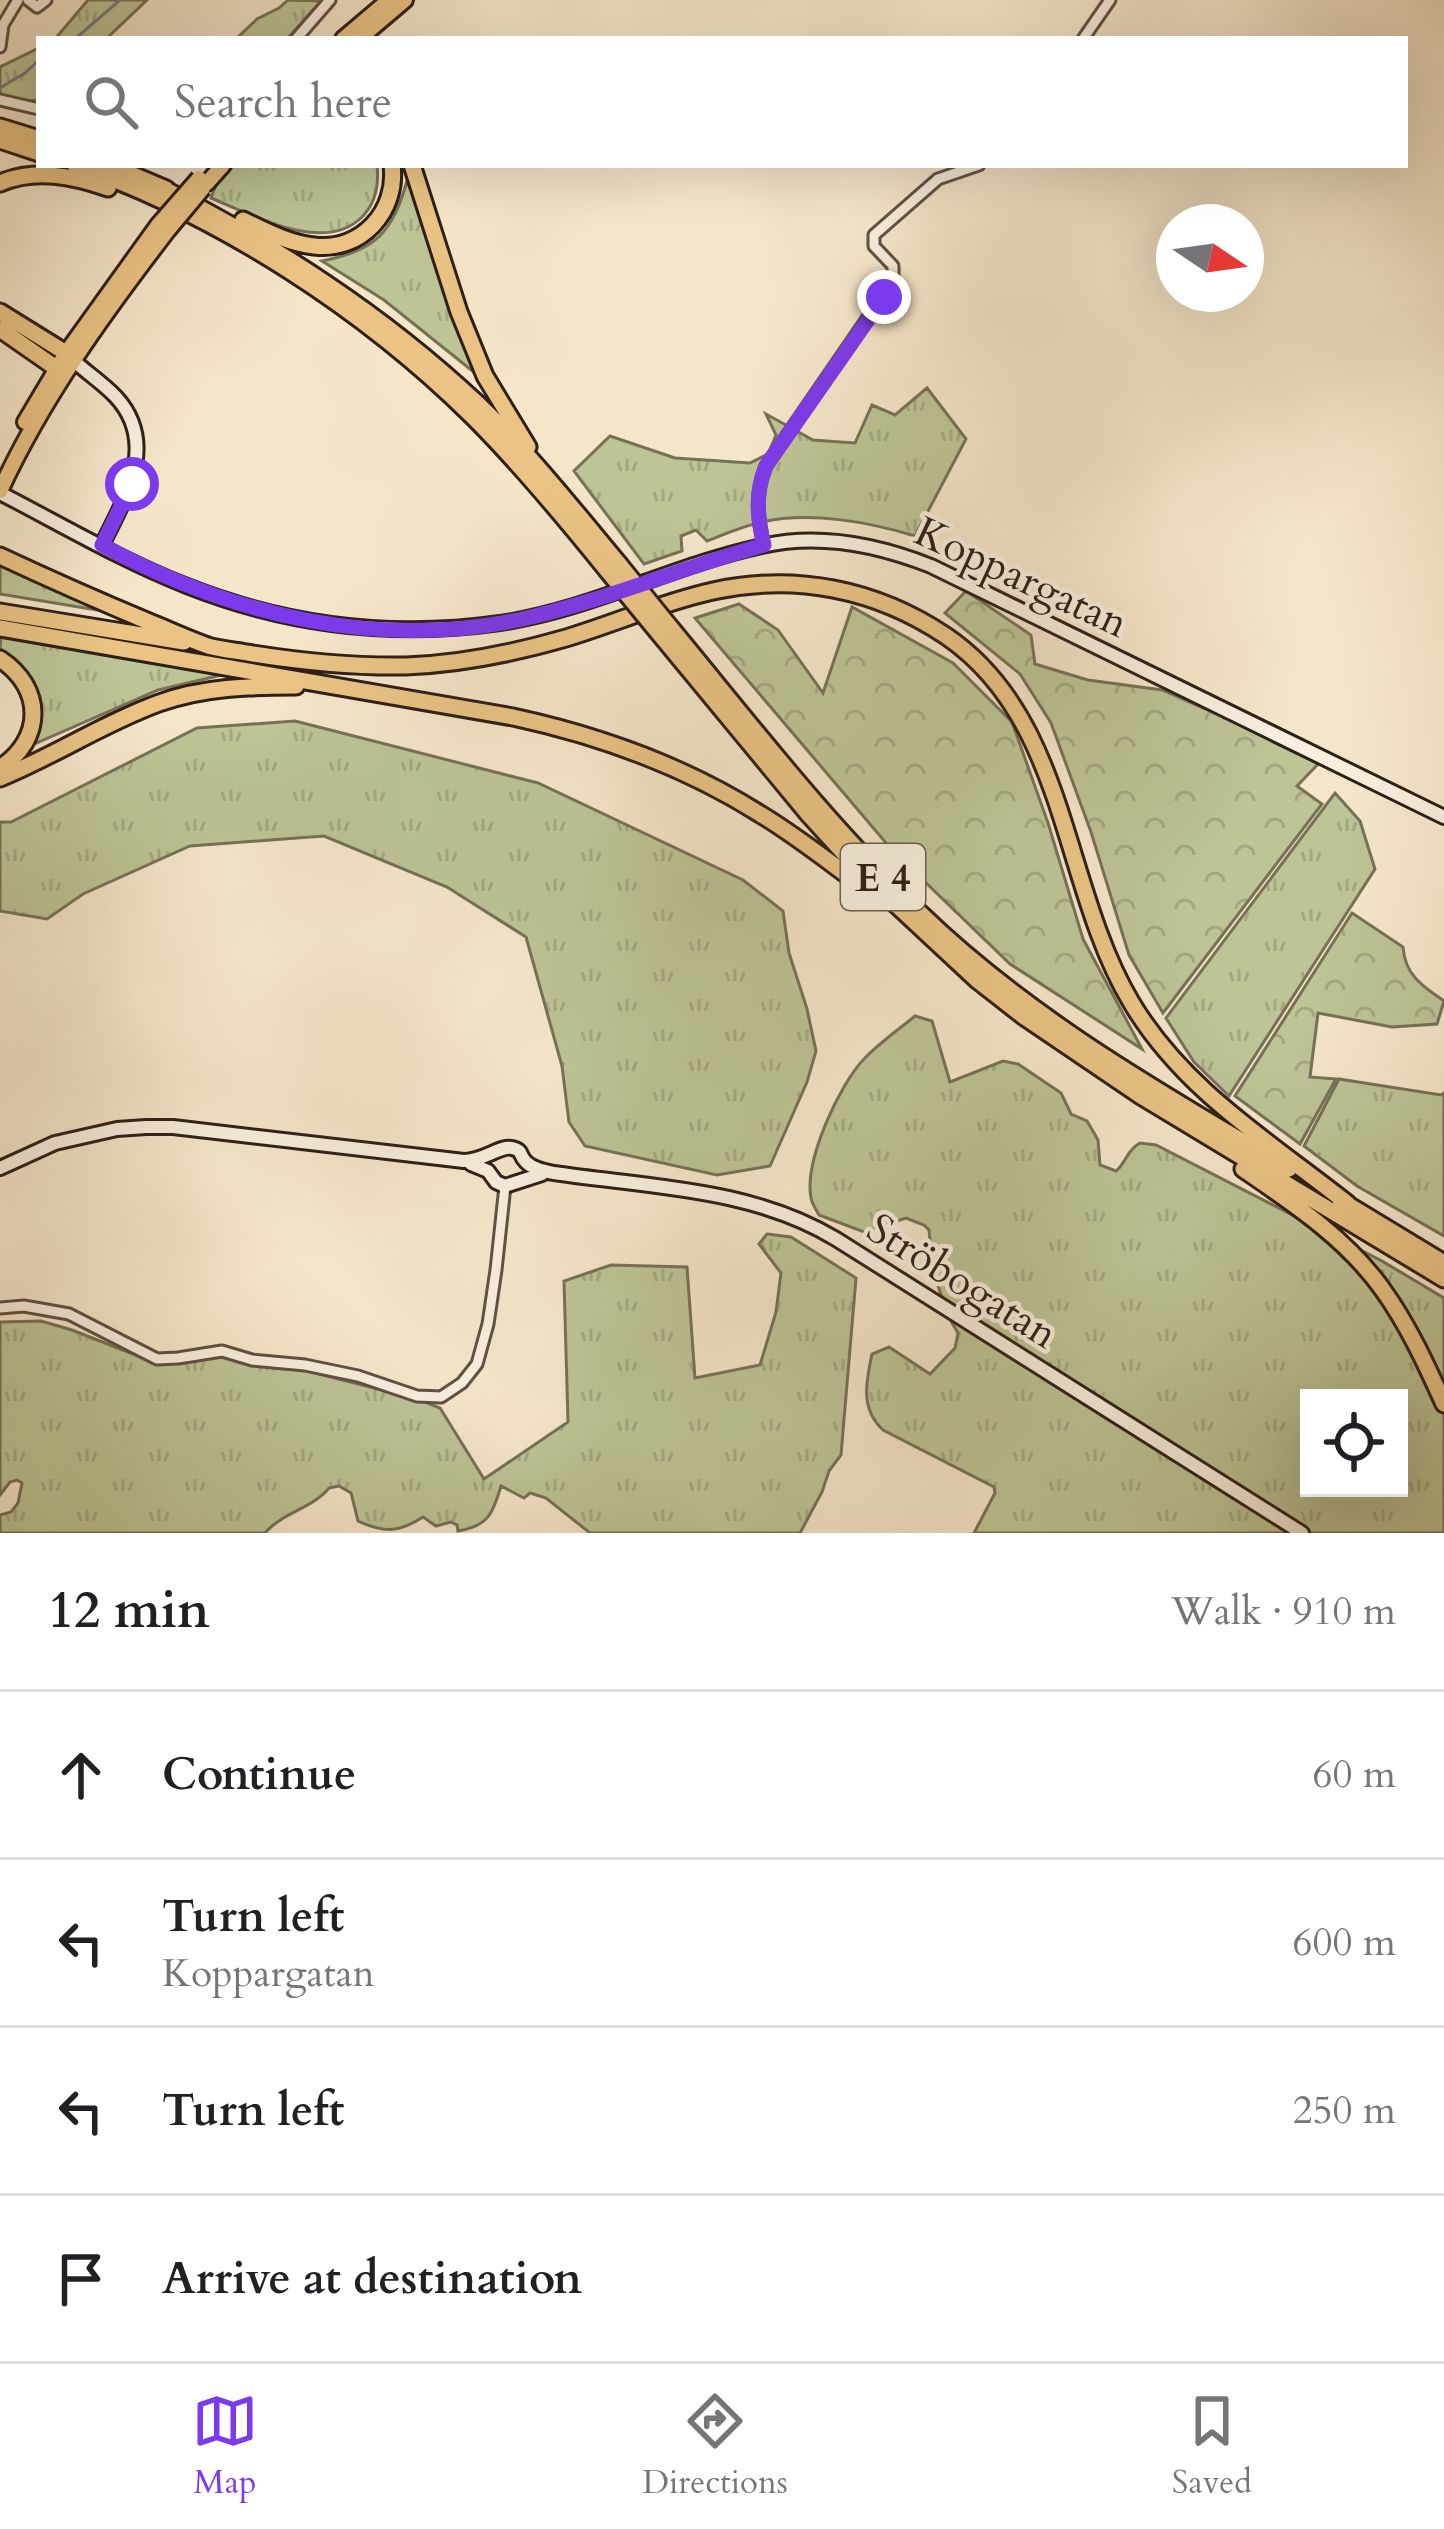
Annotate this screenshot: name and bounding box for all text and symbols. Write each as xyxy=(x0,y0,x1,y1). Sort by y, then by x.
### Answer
search box xyxy=(36,36,1408,168)
icon: search xyxy=(78,69,144,135)
text: Search here xyxy=(174,72,392,133)
north arrow xyxy=(1156,204,1264,312)
route end xyxy=(857,270,911,324)
route start xyxy=(105,457,159,511)
street label: Koppargatan xyxy=(905,503,1137,652)
road number: E 4 xyxy=(841,844,925,910)
street label: Ströbogatan xyxy=(856,1200,1068,1362)
map controls xyxy=(1300,1389,1408,1497)
button: locate xyxy=(1300,1389,1408,1497)
text: 12 min xyxy=(48,1576,210,1646)
text: Walk · 910 m xyxy=(1171,1585,1396,1638)
icon: ahead xyxy=(48,1742,114,1808)
text: Continue xyxy=(162,1744,356,1805)
text: 60 m xyxy=(1313,1748,1396,1801)
text: Turn left xyxy=(162,1886,344,1947)
icon: left xyxy=(48,1910,114,1976)
text: 600 m xyxy=(1293,1916,1396,1969)
text: Koppargatan xyxy=(162,1947,375,2000)
icon: left xyxy=(48,2078,114,2144)
text: Turn left xyxy=(162,2080,344,2141)
text: 250 m xyxy=(1293,2084,1396,2137)
icon: arrive xyxy=(48,2246,114,2312)
text: Arrive at destination xyxy=(162,2248,582,2309)
tab: Map xyxy=(192,2388,258,2505)
tab: Directions xyxy=(642,2388,788,2505)
tab: Saved xyxy=(1172,2388,1252,2505)

